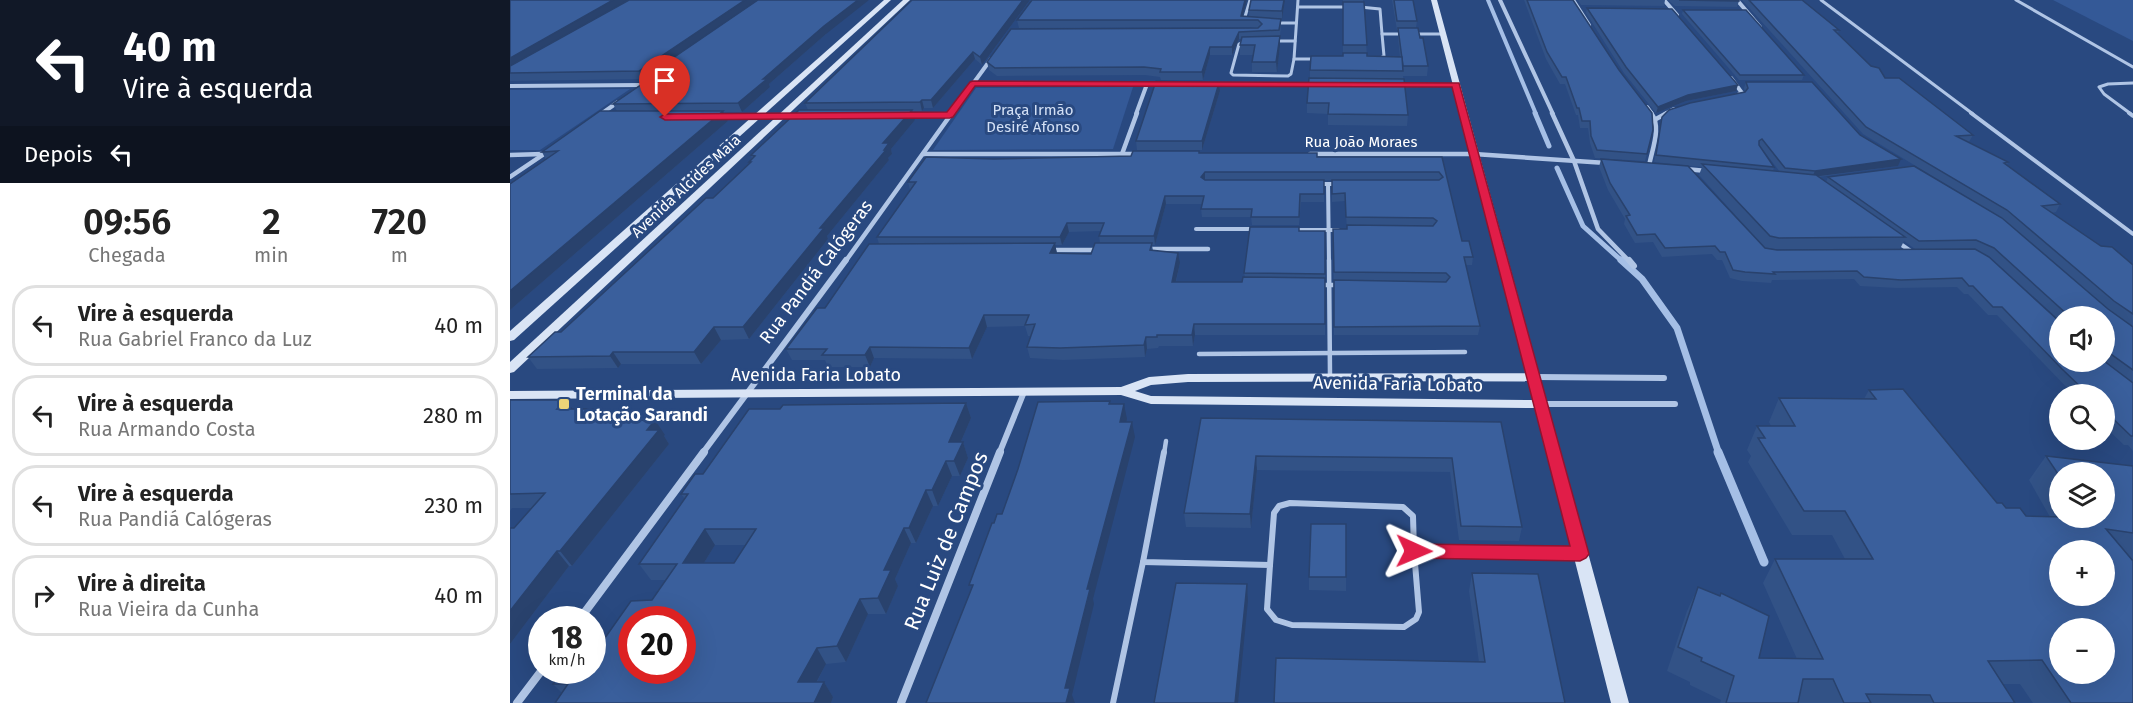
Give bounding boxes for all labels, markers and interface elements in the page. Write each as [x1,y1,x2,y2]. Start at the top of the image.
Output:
text: 40 m [123,22,217,72]
icon: left [24,24,102,102]
pin [639,55,690,117]
icon: arrive [648,64,681,97]
text: Vire à esquerda [123,73,313,105]
park label: Praça Irmão Desiré Afonso [986,101,1080,136]
street label: Avenida Alcides Maia [628,131,744,241]
street label: Rua João Moraes [1304,133,1418,151]
icon: left [105,138,138,171]
text: Depois [24,141,93,168]
street label: Rua Pandiá Calógeras [755,196,877,348]
text: 09:56 [83,200,171,244]
text: 2 [262,200,281,244]
text: 720 [372,200,427,244]
text: Chegada [88,243,166,267]
text: min [254,243,289,267]
text: m [391,243,408,267]
text: Vire à esquerda [78,300,234,327]
map controls [2049,306,2115,684]
button: sound [2049,306,2115,372]
icon: left [27,309,60,342]
text: 40 m [434,312,483,339]
text: Rua Gabriel Franco da Luz [78,327,312,351]
street label: Avenida Faria Lobato [731,364,901,386]
street label: Avenida Faria Lobato [1313,372,1483,396]
place label: Terminal da Lotação Sarandi [576,383,708,426]
button: search [2049,384,2115,450]
text: Vire à esquerda [78,390,234,417]
marker: Terminal da Lotação Sarandi [557,397,571,411]
icon: left [27,399,60,432]
text: 280 m [423,402,483,429]
text: Rua Armando Costa [78,417,256,441]
street label: Rua Luiz de Campos [898,448,994,634]
button: layers [2049,462,2115,528]
text: Vire à esquerda [78,480,234,507]
icon: left [27,489,60,522]
text: 230 m [424,492,483,519]
text: Rua Pandiá Calógeras [78,507,272,531]
position arrow [1382,519,1446,583]
button: + [2049,540,2115,606]
text: Vire à direita [78,570,206,597]
icon: right [27,579,60,612]
text: 40 m [434,582,483,609]
text: Rua Vieira da Cunha [78,597,259,621]
speed limit sign: 20 [618,606,696,684]
button: − [2049,618,2115,684]
text: 18 [551,620,583,656]
text: km/h [548,651,586,669]

